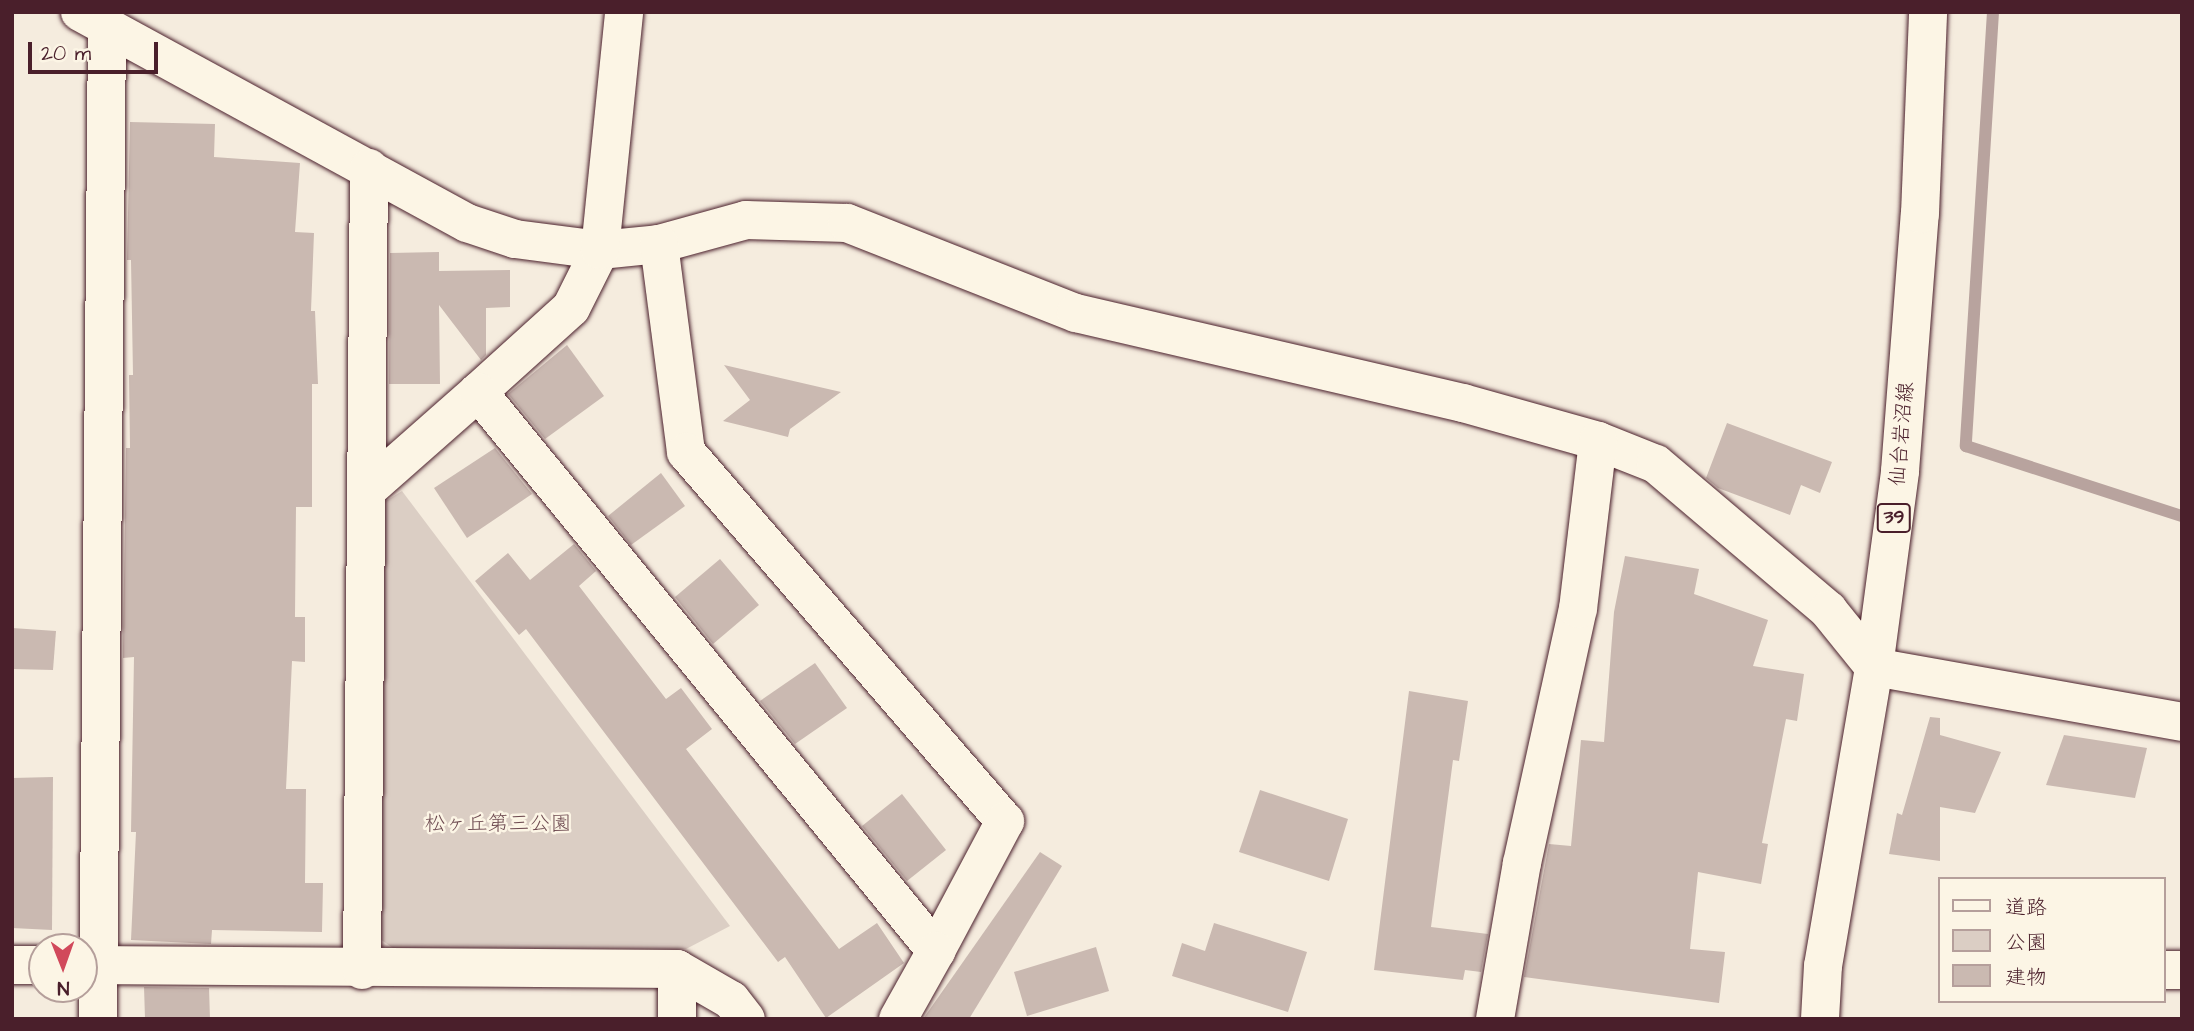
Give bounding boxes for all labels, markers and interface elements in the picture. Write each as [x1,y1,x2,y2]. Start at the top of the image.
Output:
scale bar [32,28,161,72]
text: 20 m [41,39,91,68]
street label: 仙台岩沼線 [1885,381,1919,487]
road number: 39 [1876,503,1912,534]
park label: 松ヶ丘第三公園 [425,811,571,837]
legend [1938,877,2166,1003]
text: 道路 [2005,893,2047,922]
text: 公園 [2005,928,2047,957]
north arrow [28,933,98,1003]
text: 建物 [2005,963,2047,992]
text: N [57,974,70,1001]

